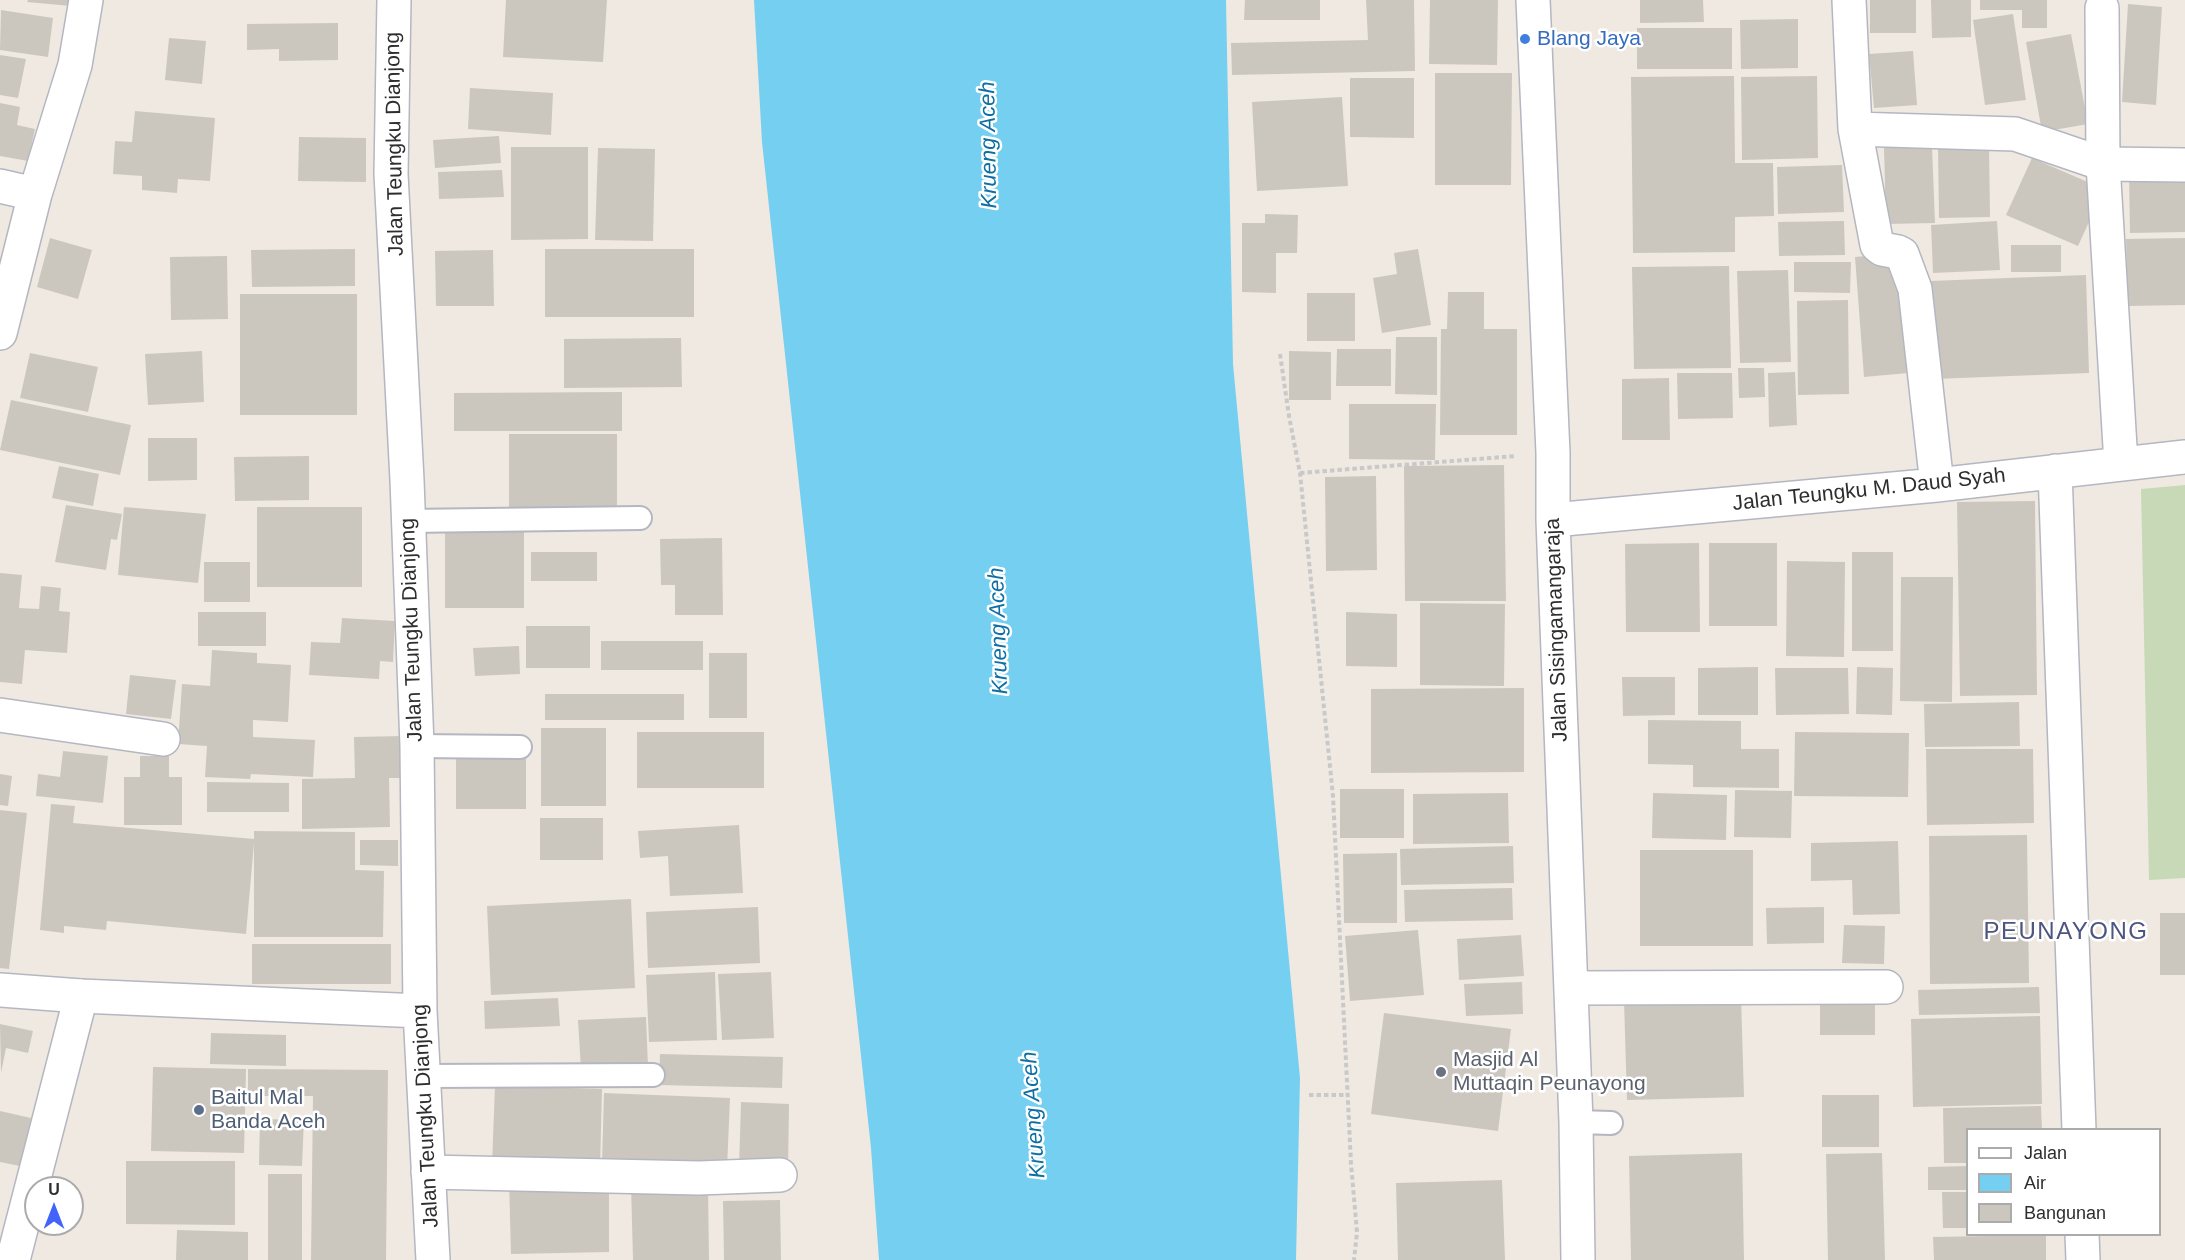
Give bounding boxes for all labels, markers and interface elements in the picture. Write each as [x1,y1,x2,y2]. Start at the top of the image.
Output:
place label: Blang Jaya [1537,26,1641,52]
street label: Jalan Teungku Dianjong [380,32,410,256]
marker: Blang Jaya [1518,32,1532,46]
water label: Krueng Aceh [975,81,1003,209]
street label: Jalan Teungku M. Daud Syah [1731,463,2007,517]
street label: Jalan Teungku Dianjong [395,518,429,742]
street label: Jalan Sisingamangaraja [1540,518,1574,742]
water label: Krueng Aceh [984,567,1014,695]
district label: PEUNAYONG [1983,918,2149,946]
street label: Jalan Teungku Dianjong [408,1003,444,1229]
place label: Masjid Al Muttaqin Peunayong [1453,1047,1646,1097]
water label: Krueng Aceh [1016,1051,1052,1179]
marker: Masjid Al Muttaqin Peunayong [1434,1065,1448,1079]
place label: Baitul Mal Banda Aceh [211,1085,325,1135]
marker: Baitul Mal Banda Aceh [192,1103,206,1117]
legend [1966,1128,2161,1236]
text: Jalan [2024,1143,2067,1163]
text: Air [2024,1173,2046,1193]
north arrow [24,1176,84,1236]
text: U [48,1181,60,1198]
text: Bangunan [2024,1203,2106,1223]

